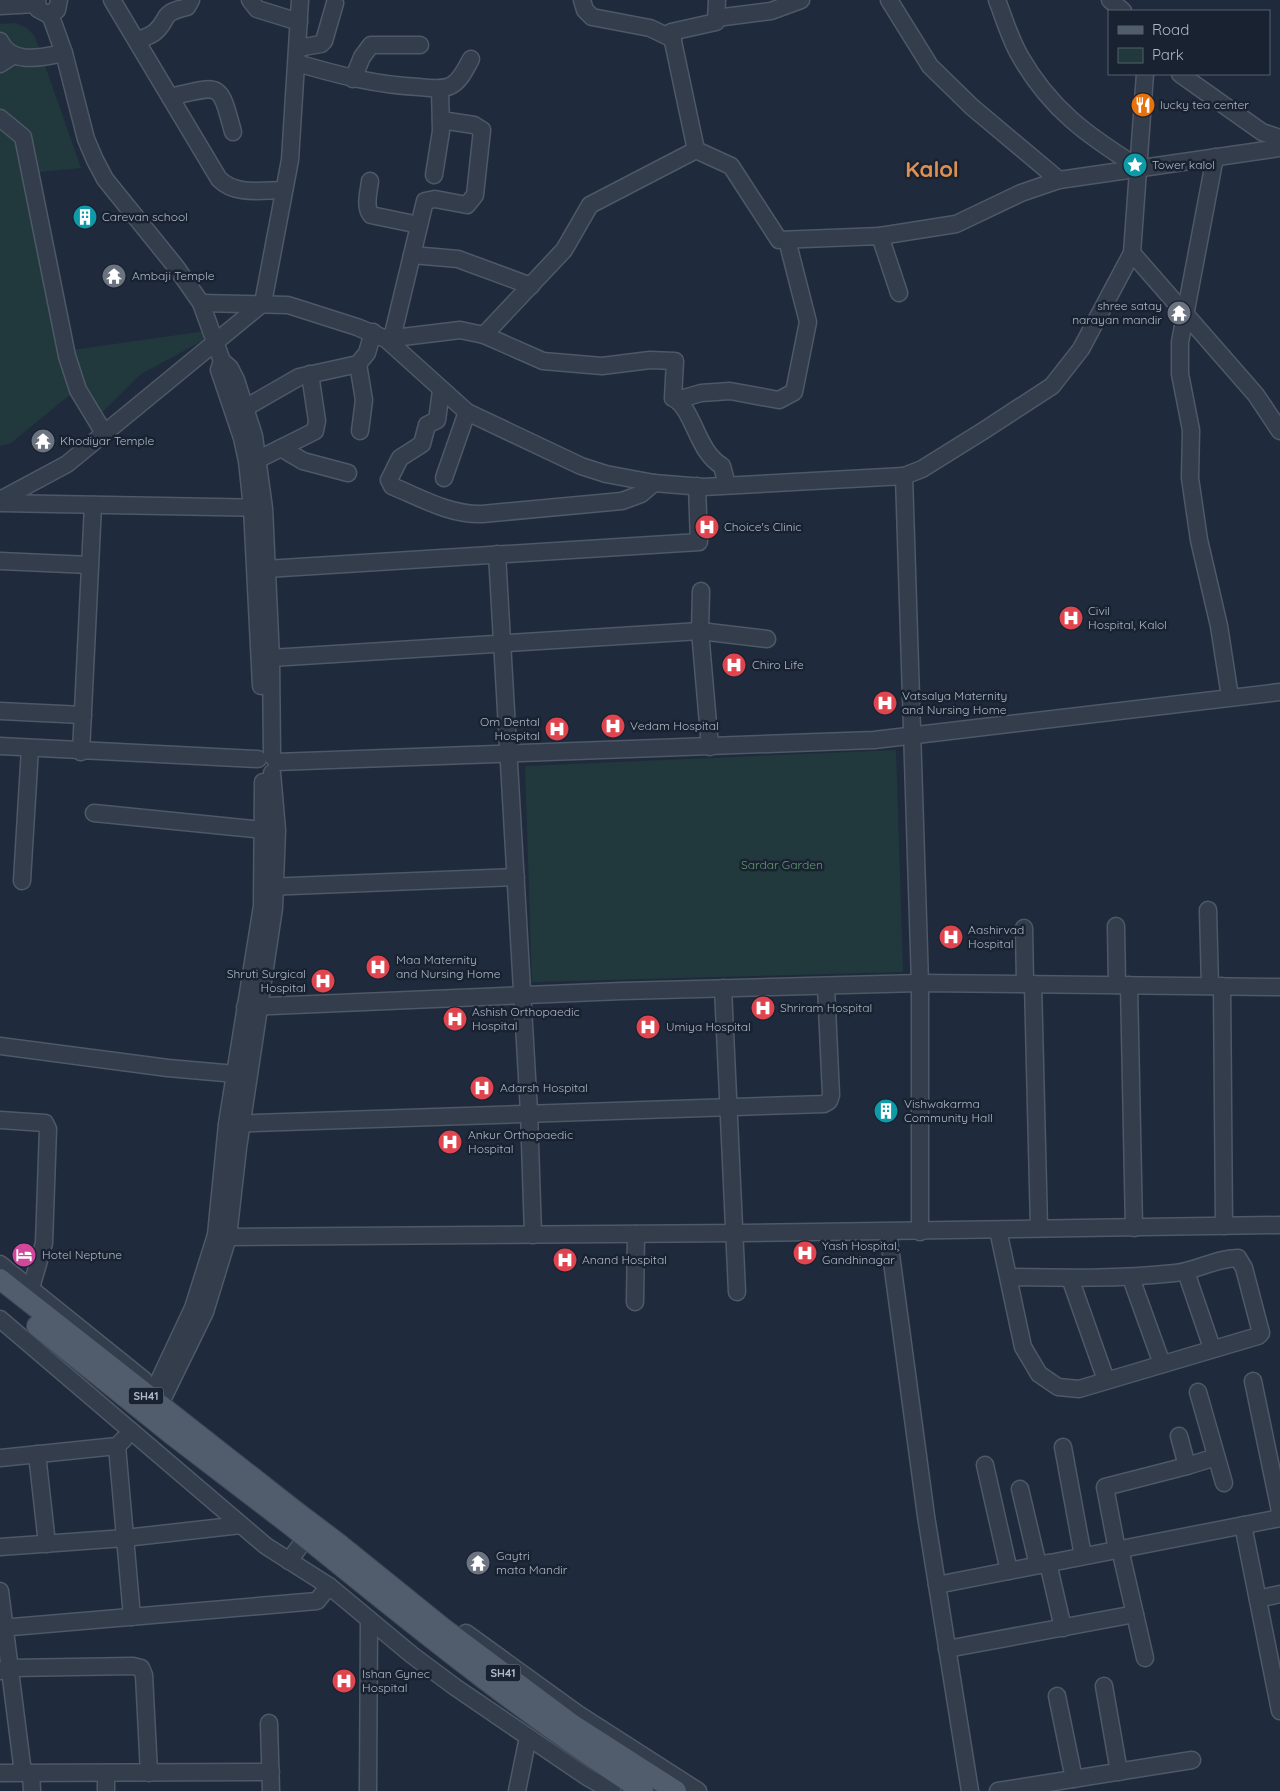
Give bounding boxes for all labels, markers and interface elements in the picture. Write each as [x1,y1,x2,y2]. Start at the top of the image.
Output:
legend [1108,10,1270,75]
text: Road [1152,20,1189,39]
text: Park [1152,45,1184,64]
restaurant icon: lucky tea center [1130,92,1156,118]
place label: lucky tea center [1160,97,1249,112]
place icon: Tower kalol [1122,152,1148,178]
district label: Kalol [905,155,959,183]
place label: Tower kalol [1152,157,1215,172]
building icon: Carevan school [72,204,98,230]
place label: Carevan school [102,209,188,224]
temple icon: Ambaji Temple [101,263,127,289]
place label: Ambaji Temple [132,268,215,283]
place label: shree satay narayan mandir [1072,298,1162,327]
temple icon: shree satay narayan mandir [1166,300,1192,326]
temple icon: Khodiyar Temple [30,428,56,454]
place label: Khodiyar Temple [60,433,154,448]
hospital icon: Choice's Clinic [694,514,720,540]
place label: Choice's Clinic [724,519,802,534]
place label: Civil Hospital, Kalol [1088,603,1167,632]
hospital icon: Civil Hospital, Kalol [1058,605,1084,631]
hospital icon: Chiro Life [721,652,747,678]
place label: Chiro Life [752,657,804,672]
place label: Vatsalya Maternity and Nursing Home [902,688,1007,717]
hospital icon: Vatsalya Maternity and Nursing Home [872,690,898,716]
hospital icon: Vedam Hospital [600,713,626,739]
place label: Om Dental Hospital [480,714,540,743]
hospital icon: Om Dental Hospital [544,716,570,742]
place label: Vedam Hospital [630,718,719,733]
park label: Sardar Garden [741,857,823,872]
place label: Aashirvad Hospital [968,922,1024,951]
hospital icon: Aashirvad Hospital [938,924,964,950]
place label: Maa Maternity and Nursing Home [396,952,501,981]
hospital icon: Maa Maternity and Nursing Home [365,954,391,980]
place label: Shruti Surgical Hospital [227,966,306,995]
hospital icon: Shruti Surgical Hospital [310,968,336,994]
hospital icon: Shriram Hospital [750,995,776,1021]
place label: Shriram Hospital [780,1000,872,1015]
place label: Ashish Orthopaedic Hospital [472,1004,580,1033]
hospital icon: Ashish Orthopaedic Hospital [442,1006,468,1032]
hospital icon: Umiya Hospital [635,1014,661,1040]
place label: Umiya Hospital [666,1019,751,1034]
hospital icon: Adarsh Hospital [469,1075,495,1101]
place label: Adarsh Hospital [500,1080,588,1095]
place label: Vishwakarma Community Hall [904,1096,993,1125]
building icon: Vishwakarma Community Hall [873,1098,899,1124]
place label: Ankur Orthopaedic Hospital [468,1127,573,1156]
hospital icon: Ankur Orthopaedic Hospital [437,1129,463,1155]
place label: Yash Hospital, Gandhinagar [822,1238,899,1267]
hospital icon: Yash Hospital, Gandhinagar [792,1240,818,1266]
hotel icon: Hotel Neptune [11,1242,37,1268]
place label: Hotel Neptune [42,1247,122,1262]
hospital icon: Anand Hospital [552,1247,578,1273]
place label: Anand Hospital [582,1252,667,1267]
road number: SH41 [128,1388,164,1404]
place label: Gaytri mata Mandir [496,1548,568,1577]
temple icon: Gaytri mata Mandir [465,1550,491,1576]
road number: SH41 [486,1665,520,1682]
place label: Ishan Gynec Hospital [362,1666,430,1695]
hospital icon: Ishan Gynec Hospital [331,1668,357,1694]

